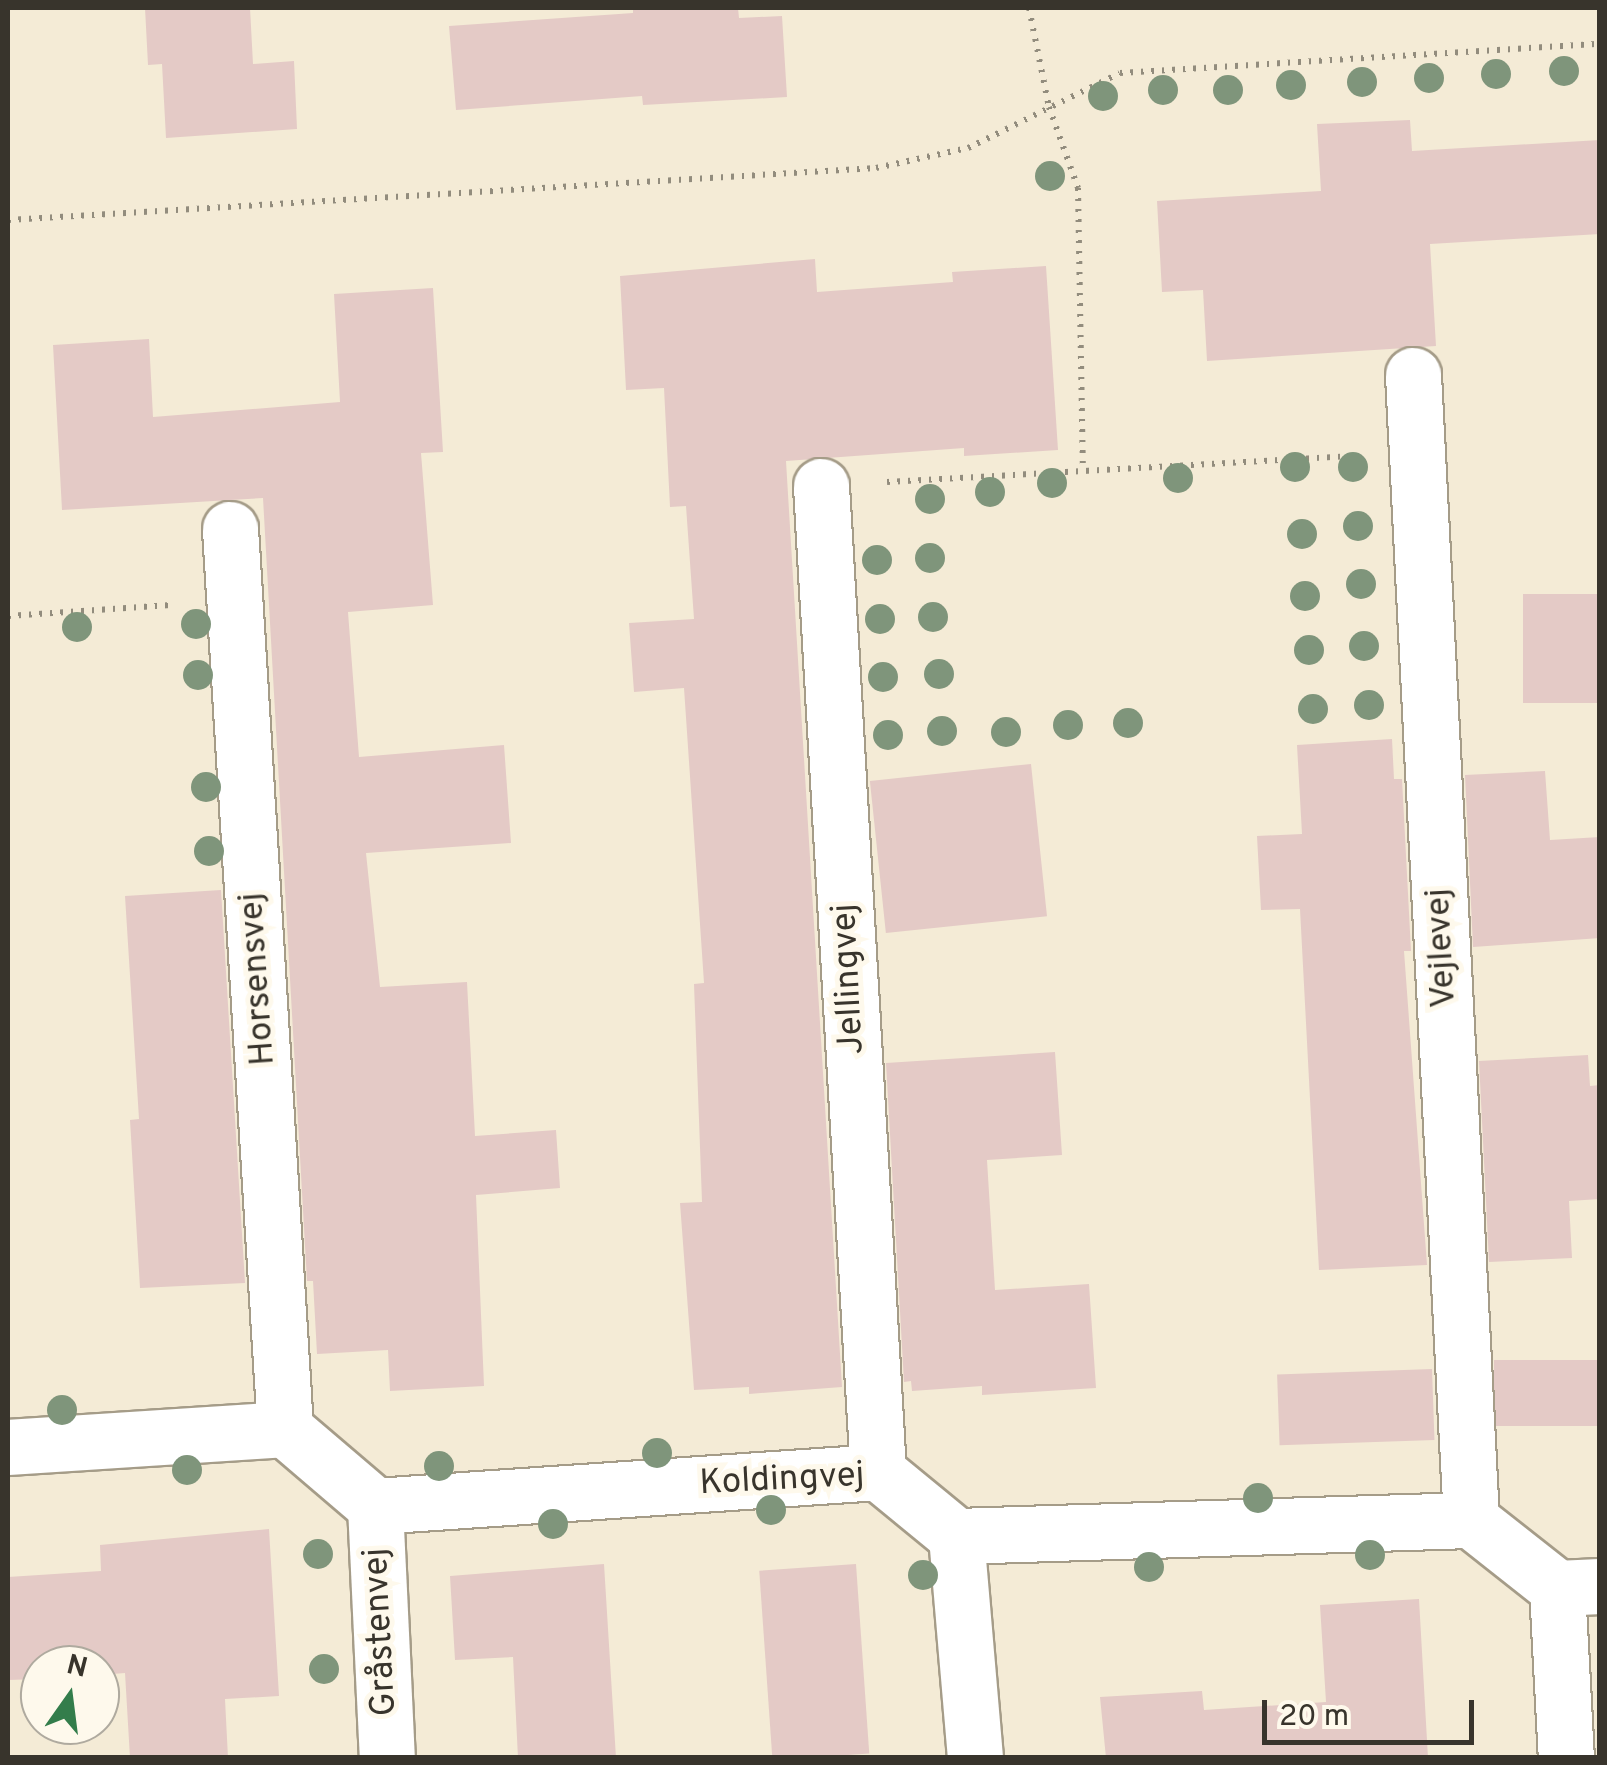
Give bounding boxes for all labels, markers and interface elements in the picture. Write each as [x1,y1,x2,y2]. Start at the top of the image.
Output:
street label: Vejlevej [1418,887,1466,1009]
street label: Horsensvej [231,891,285,1067]
street label: Jellingvej [824,903,874,1055]
street label: Koldingvej [698,1455,866,1505]
street label: Gråstenvej [356,1547,406,1717]
north arrow [20,1645,120,1745]
text: N [63,1648,91,1688]
scale bar [1267,1680,1480,1742]
text: 20 m [1279,1699,1349,1736]

